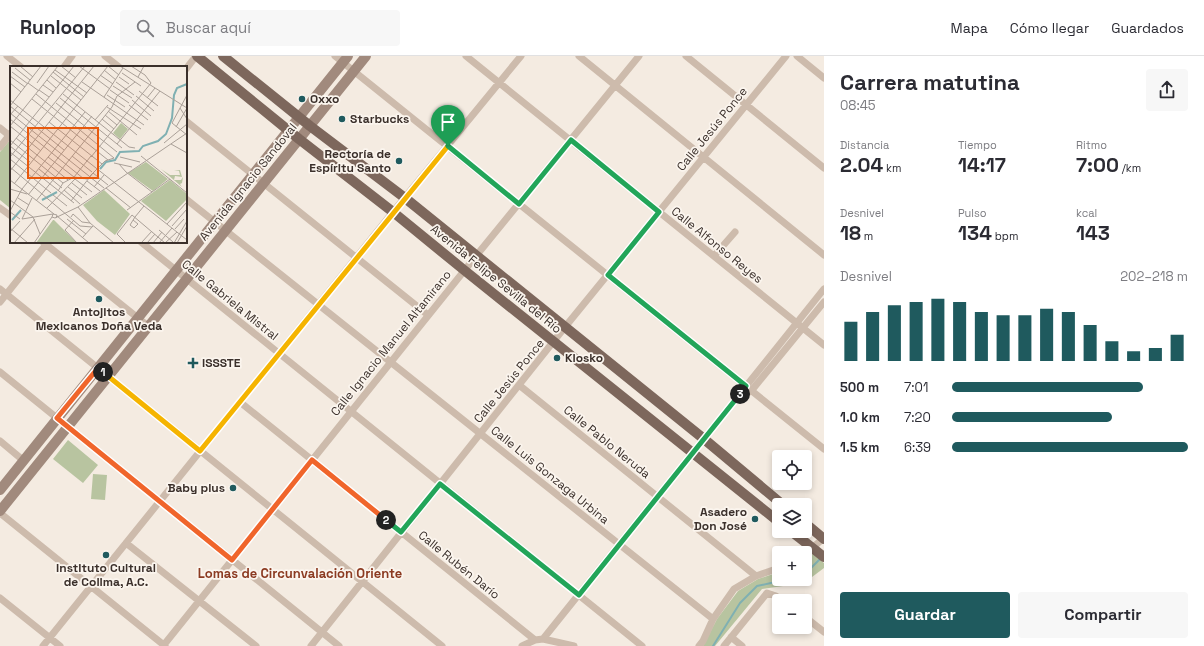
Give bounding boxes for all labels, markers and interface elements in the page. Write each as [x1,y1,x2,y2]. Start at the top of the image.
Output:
search box [120,10,400,46]
text: Runloop [20,15,96,40]
icon: search [134,17,156,39]
text: Buscar aquí [166,18,251,37]
text: Mapa [951,19,988,37]
text: Cómo llegar [1010,19,1089,37]
text: Guardados [1111,19,1184,37]
inset map [10,66,187,243]
text: Carrera matutina [840,68,1020,96]
button: share [1146,69,1188,111]
street label: Calle Jesús Ponce [673,84,751,174]
place label: Oxxo [310,91,339,107]
marker: Oxxo [297,94,307,104]
text: 08:45 [840,97,876,114]
pin [431,105,465,146]
place label: Starbucks [350,111,409,127]
icon: arrive [437,111,459,133]
marker: Starbucks [337,114,347,124]
street label: Avenida Ignacio Sandoval [196,120,300,244]
text: Distancia [840,138,889,152]
text: Tiempo [958,138,997,152]
text: Ritmo [1076,138,1107,152]
place label: Rectoría de Espíritu Santo [309,146,391,176]
text: 2.04 [840,152,883,178]
text: 14:17 [958,152,1006,178]
text: 7:00 [1076,152,1119,178]
marker: Rectoría de Espíritu Santo [394,156,404,166]
text: km [883,161,902,175]
text: /km [1119,161,1141,175]
street label: Calle Alfonso Reyes [668,203,766,287]
text: Desnivel [840,206,884,220]
text: Pulso [958,206,987,220]
text: kcal [1076,206,1097,220]
text: 18 [840,220,861,246]
text: 134 [958,220,992,246]
text: 143 [1076,220,1110,246]
street label: Avenida Felipe Sevilla del Río [427,221,565,337]
text: m [861,229,873,243]
text: bpm [992,229,1018,243]
street label: Calle Gabriela Mistral [178,256,282,344]
street label: Calle Ignacio Manuel Altamirano [327,267,455,419]
text: Desnivel [840,268,892,285]
text: 202–218 m [1120,268,1188,285]
marker: Antojitos Mexicanos Doña Veda [94,294,104,304]
place label: Antojitos Mexicanos Doña Veda [36,304,162,334]
street label: Calle Jesús Ponce [470,336,548,426]
place label: Kiosko [565,350,603,366]
marker: Kiosko [552,353,562,363]
place label: ISSSTE [202,355,241,371]
marker: ISSSTE [187,357,199,369]
pin: 1 [93,362,113,382]
text: 1 [101,365,105,379]
text: 500 m [840,379,879,396]
text: 7:01 [904,379,928,396]
pin: 3 [730,384,750,404]
text: 3 [737,387,743,401]
street label: Calle Pablo Neruda [560,402,654,482]
text: 1.0 km [840,409,880,426]
text: 7:20 [904,409,931,426]
street label: Calle Luis Gonzaga Urbina [488,422,612,528]
text: 1.5 km [840,439,879,456]
text: 6:39 [904,439,931,456]
map controls [772,450,812,634]
button: locate [772,450,812,490]
place label: Baby plus [167,480,225,496]
marker: Baby plus [228,483,238,493]
button: layers [772,498,812,538]
place label: Asadero Don José [694,504,747,534]
pin: 2 [376,510,396,530]
text: 2 [383,513,389,527]
marker: Asadero Don José [750,514,760,524]
street label: Calle Rubén Darío [415,527,503,603]
button: + [772,546,812,586]
marker: Instituto Cultural de Colima, A.C. [101,550,111,560]
place label: Instituto Cultural de Colima, A.C. [56,560,156,590]
district label: Lomas de Circunvalación Oriente [198,565,402,582]
button: Guardar [840,592,1010,638]
button: Compartir [1018,592,1188,638]
button: − [772,594,812,634]

